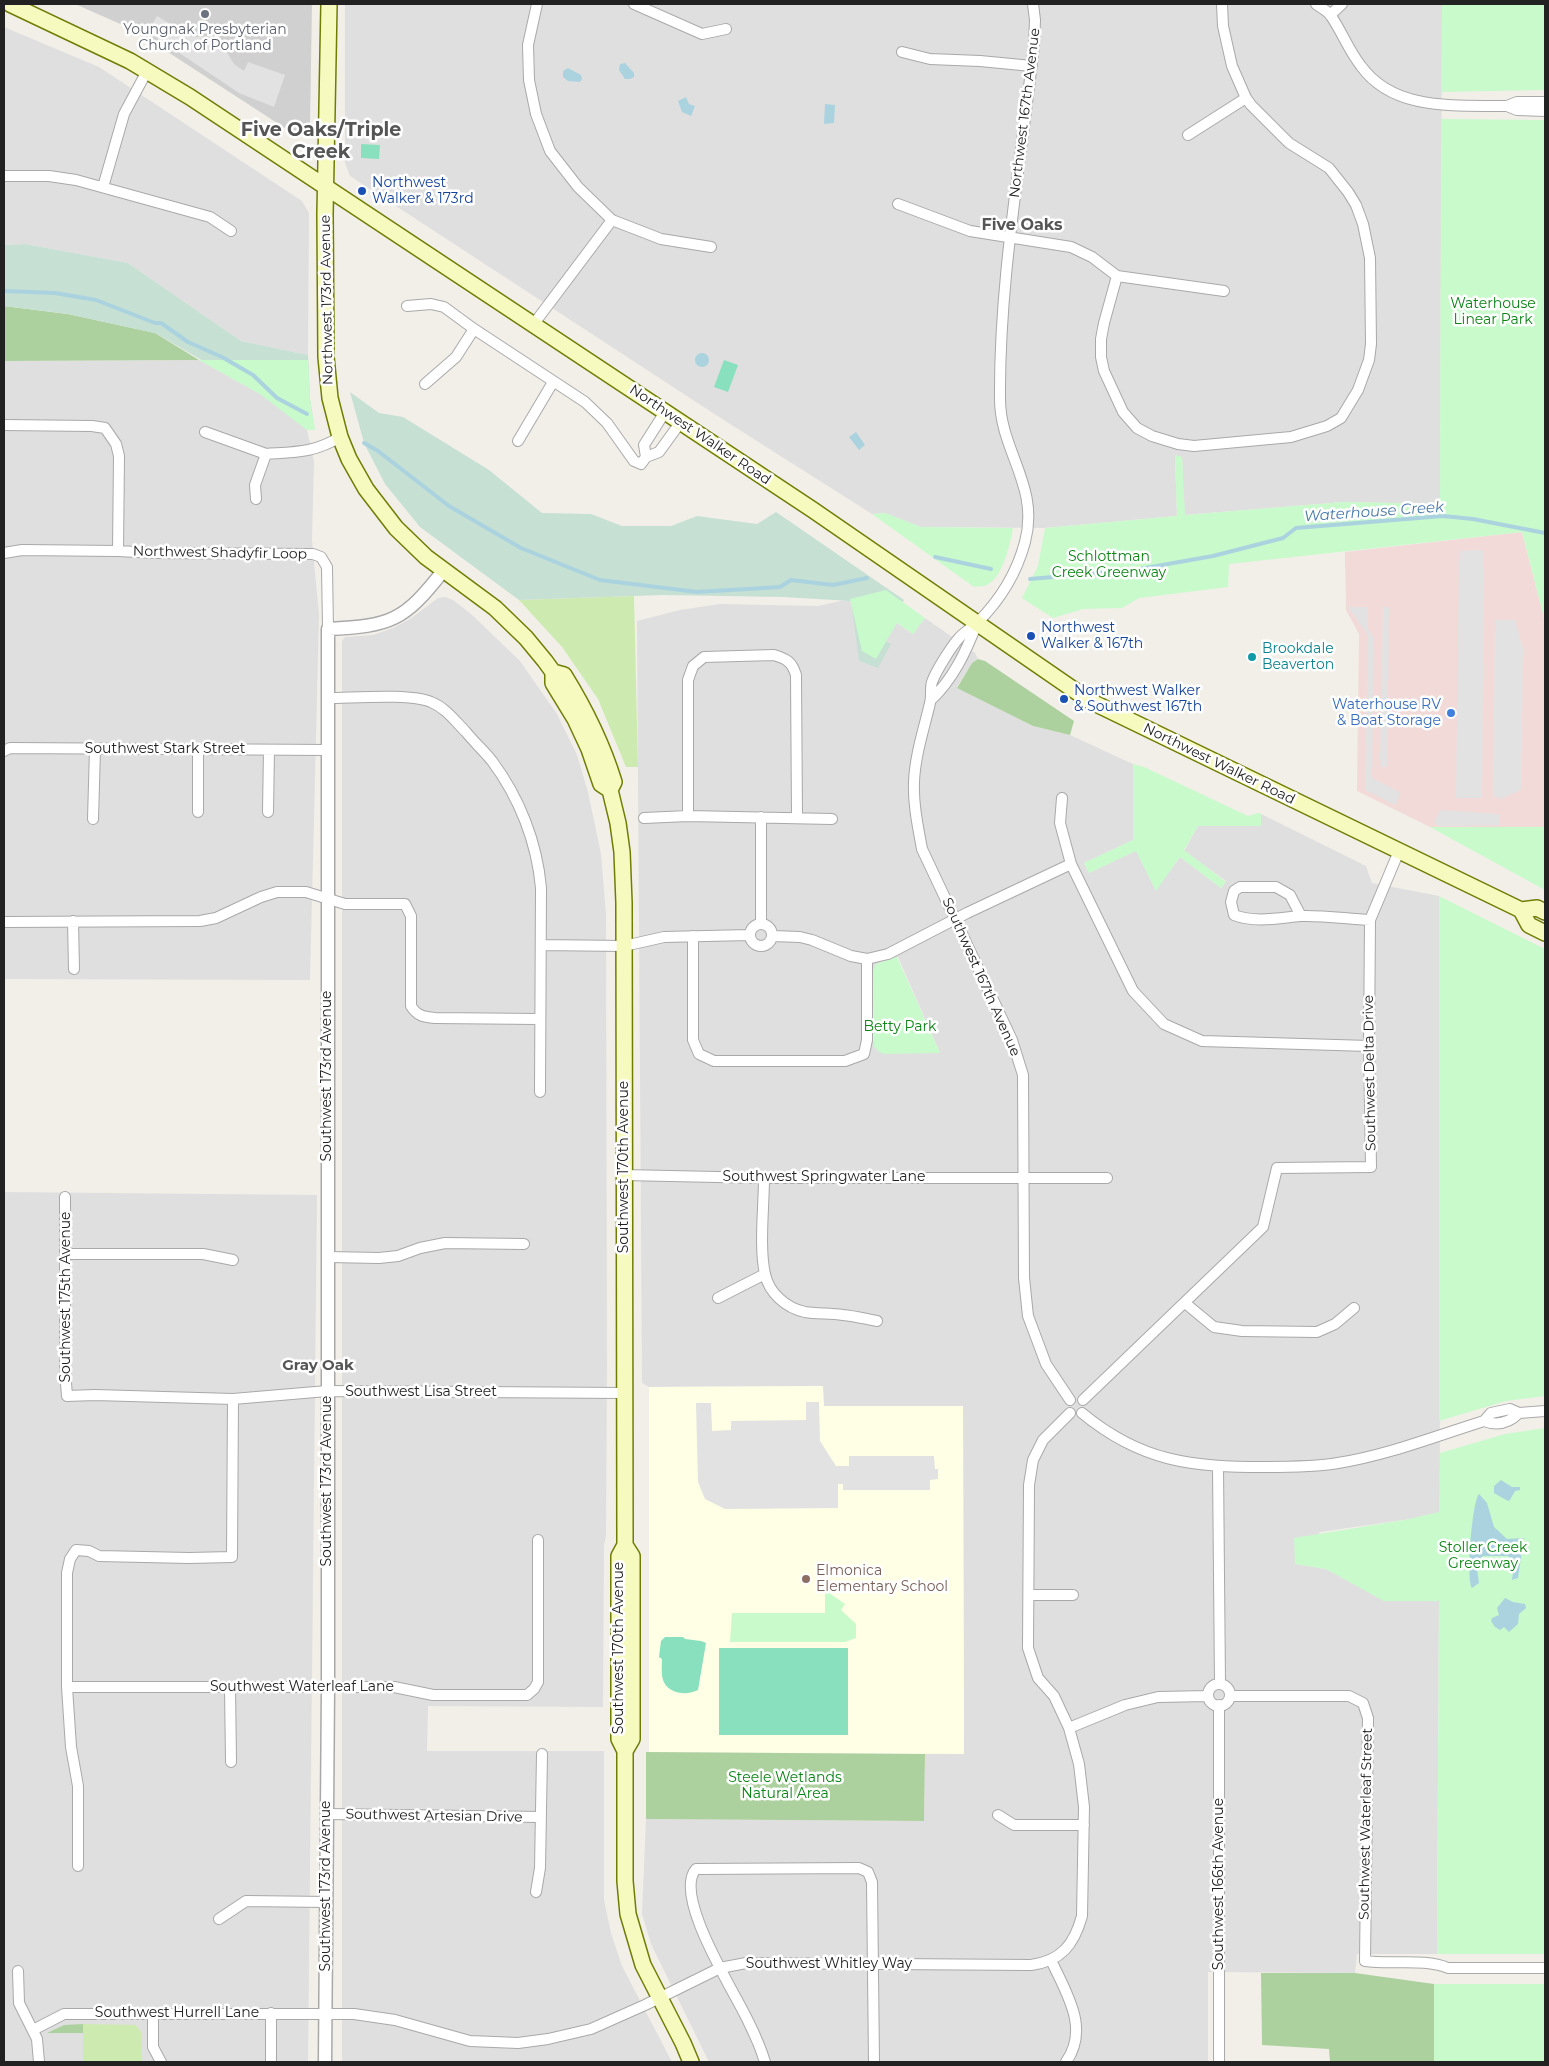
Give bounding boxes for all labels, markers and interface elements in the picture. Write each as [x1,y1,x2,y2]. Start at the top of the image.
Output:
marker: Youngnak Presbyterian Church of Portland [199,8,211,20]
place label: Youngnak Presbyterian Church of Portland [123,22,287,54]
street label: Northwest 167th Avenue [1006,27,1044,199]
district label: Five Oaks/Triple Creek [241,119,401,163]
place label: Northwest Walker & 173rd [372,175,474,208]
marker: Northwest Walker & 173rd [356,185,368,197]
street label: Northwest 173rd Avenue [317,215,337,385]
district label: Five Oaks [981,215,1063,235]
park label: Waterhouse Linear Park [1450,296,1536,328]
street label: Northwest Walker Road [626,381,774,489]
water label: Waterhouse Creek [1304,498,1444,526]
street label: Northwest Shadyfir Loop [133,543,307,563]
park label: Schlottman Creek Greenway [1052,549,1166,582]
place label: Northwest Walker & 167th [1041,620,1143,652]
marker: Northwest Walker & 167th [1025,630,1037,642]
place label: Brookdale Beaverton [1262,641,1334,674]
marker: Brookdale Beaverton [1246,651,1258,663]
place label: Northwest Walker & Southwest 167th [1074,683,1202,716]
marker: Northwest Walker & Southwest 167th [1058,693,1070,705]
place label: Waterhouse RV & Boat Storage [1332,697,1441,730]
marker: Waterhouse RV & Boat Storage [1445,707,1457,719]
street label: Northwest Walker Road [1140,720,1298,808]
street label: Southwest Stark Street [85,741,245,757]
street label: Southwest 167th Avenue [938,895,1024,1059]
street label: Southwest 173rd Avenue [319,990,335,1162]
street label: Southwest Delta Drive [1360,995,1380,1151]
park label: Betty Park [864,1019,936,1035]
street label: Southwest 170th Avenue [616,1081,632,1253]
street label: Southwest Springwater Lane [723,1169,925,1185]
street label: Southwest 175th Avenue [58,1211,74,1383]
district label: Gray Oak [282,1357,354,1375]
street label: Southwest Lisa Street [345,1384,497,1400]
street label: Southwest 173rd Avenue [319,1395,335,1567]
park label: Stoller Creek Greenway [1439,1540,1527,1572]
street label: Southwest 170th Avenue [611,1562,627,1734]
place label: Elmonica Elementary School [816,1563,948,1595]
marker: Elmonica Elementary School [800,1573,812,1585]
street label: Southwest Waterleaf Lane [210,1679,394,1695]
street label: Southwest Waterleaf Street [1356,1728,1376,1920]
park label: Steele Wetlands Natural Area [728,1770,842,1802]
street label: Southwest 166th Avenue [1211,1798,1227,1970]
street label: Southwest 173rd Avenue [318,1800,334,1972]
street label: Southwest Artesian Drive [345,1806,523,1826]
street label: Southwest Whitley Way [746,1956,912,1972]
street label: Southwest Hurrell Lane [95,2005,259,2021]

